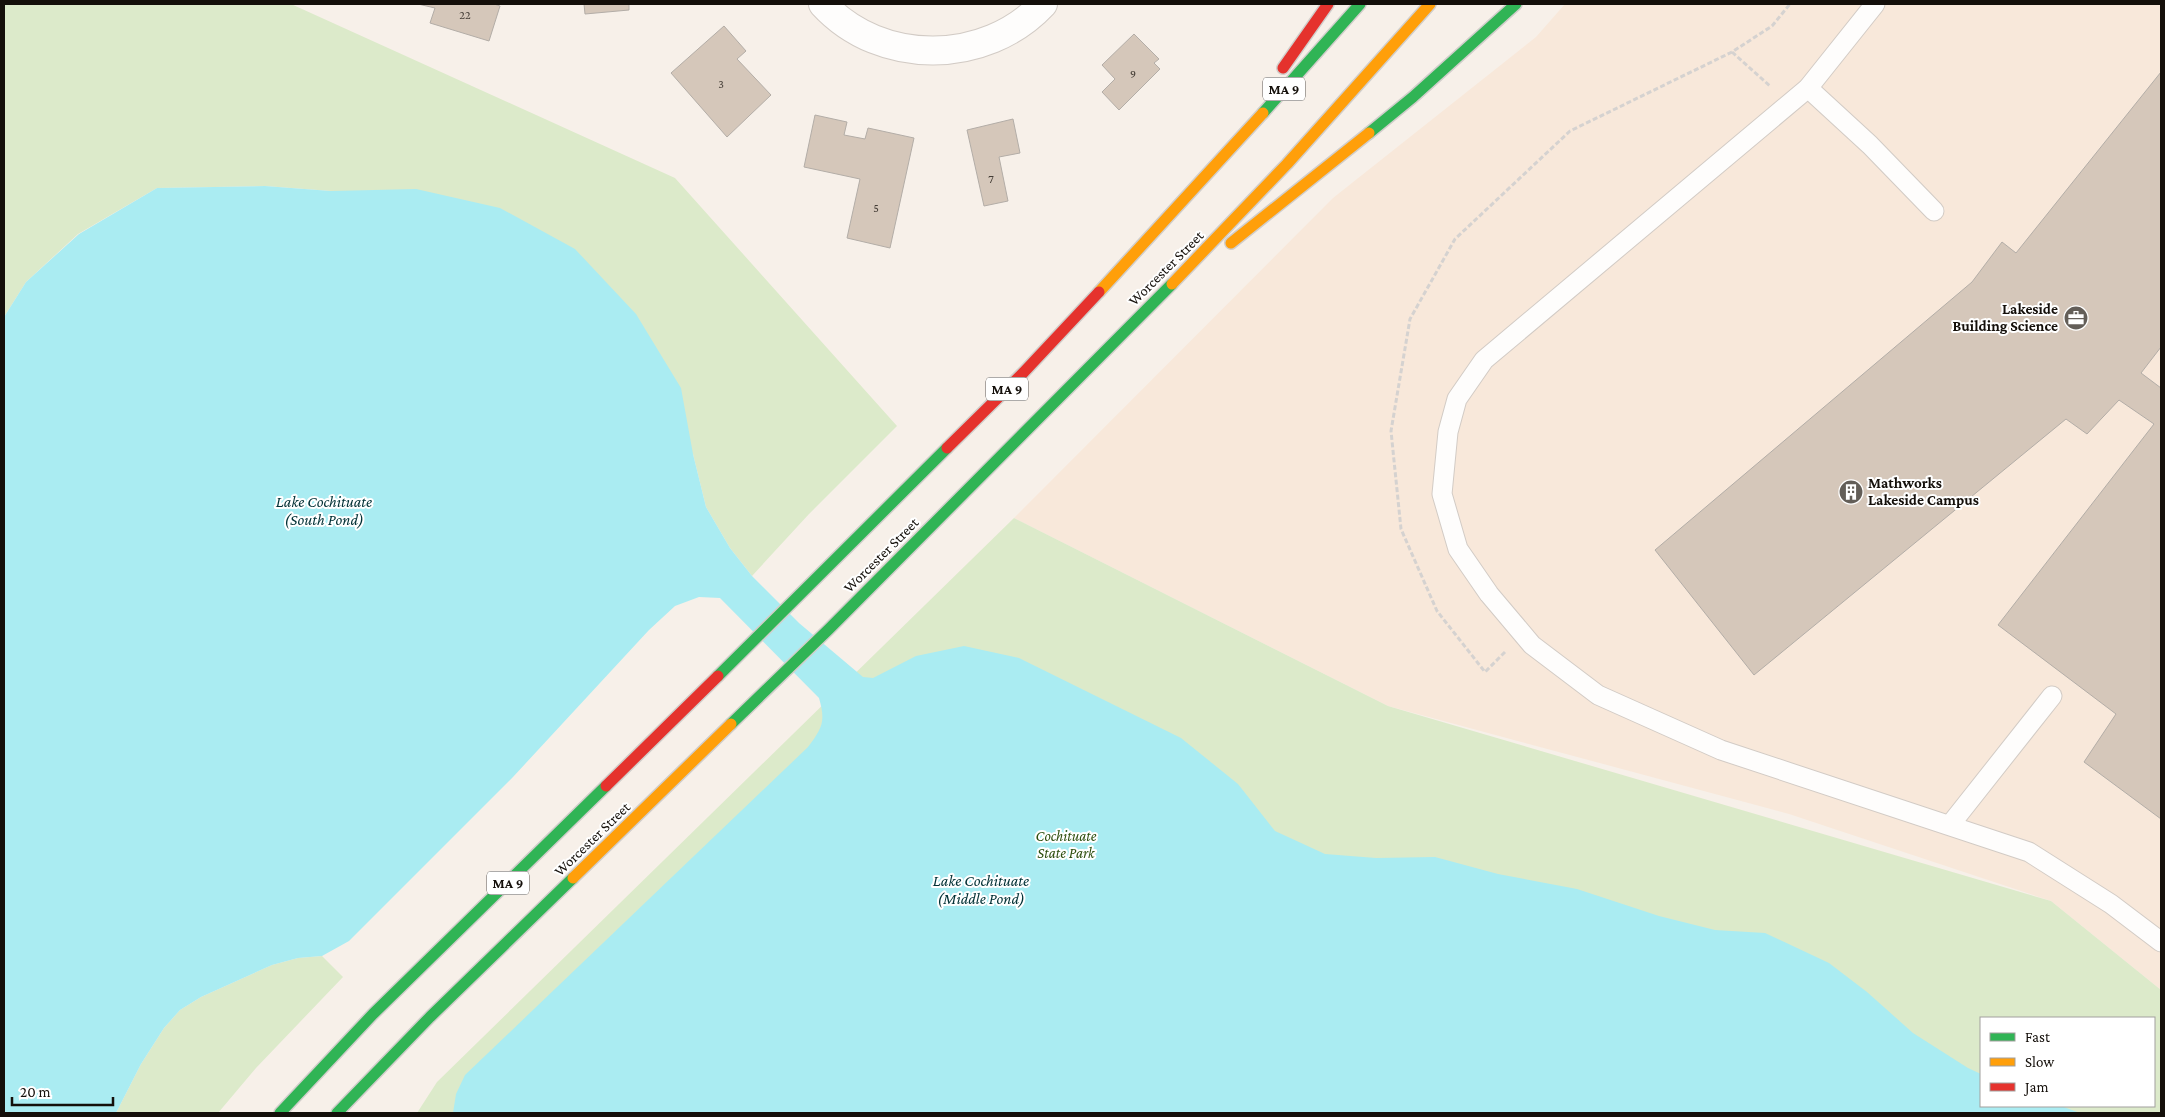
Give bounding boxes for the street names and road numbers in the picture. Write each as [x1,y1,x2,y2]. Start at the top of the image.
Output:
road number: MA 9 [1263,78,1305,100]
street label: Worcester Street [1125,227,1207,309]
road number: MA 9 [986,378,1028,400]
street label: Worcester Street [840,514,922,596]
street label: Worcester Street [551,798,634,879]
road number: MA 9 [487,871,529,894]

